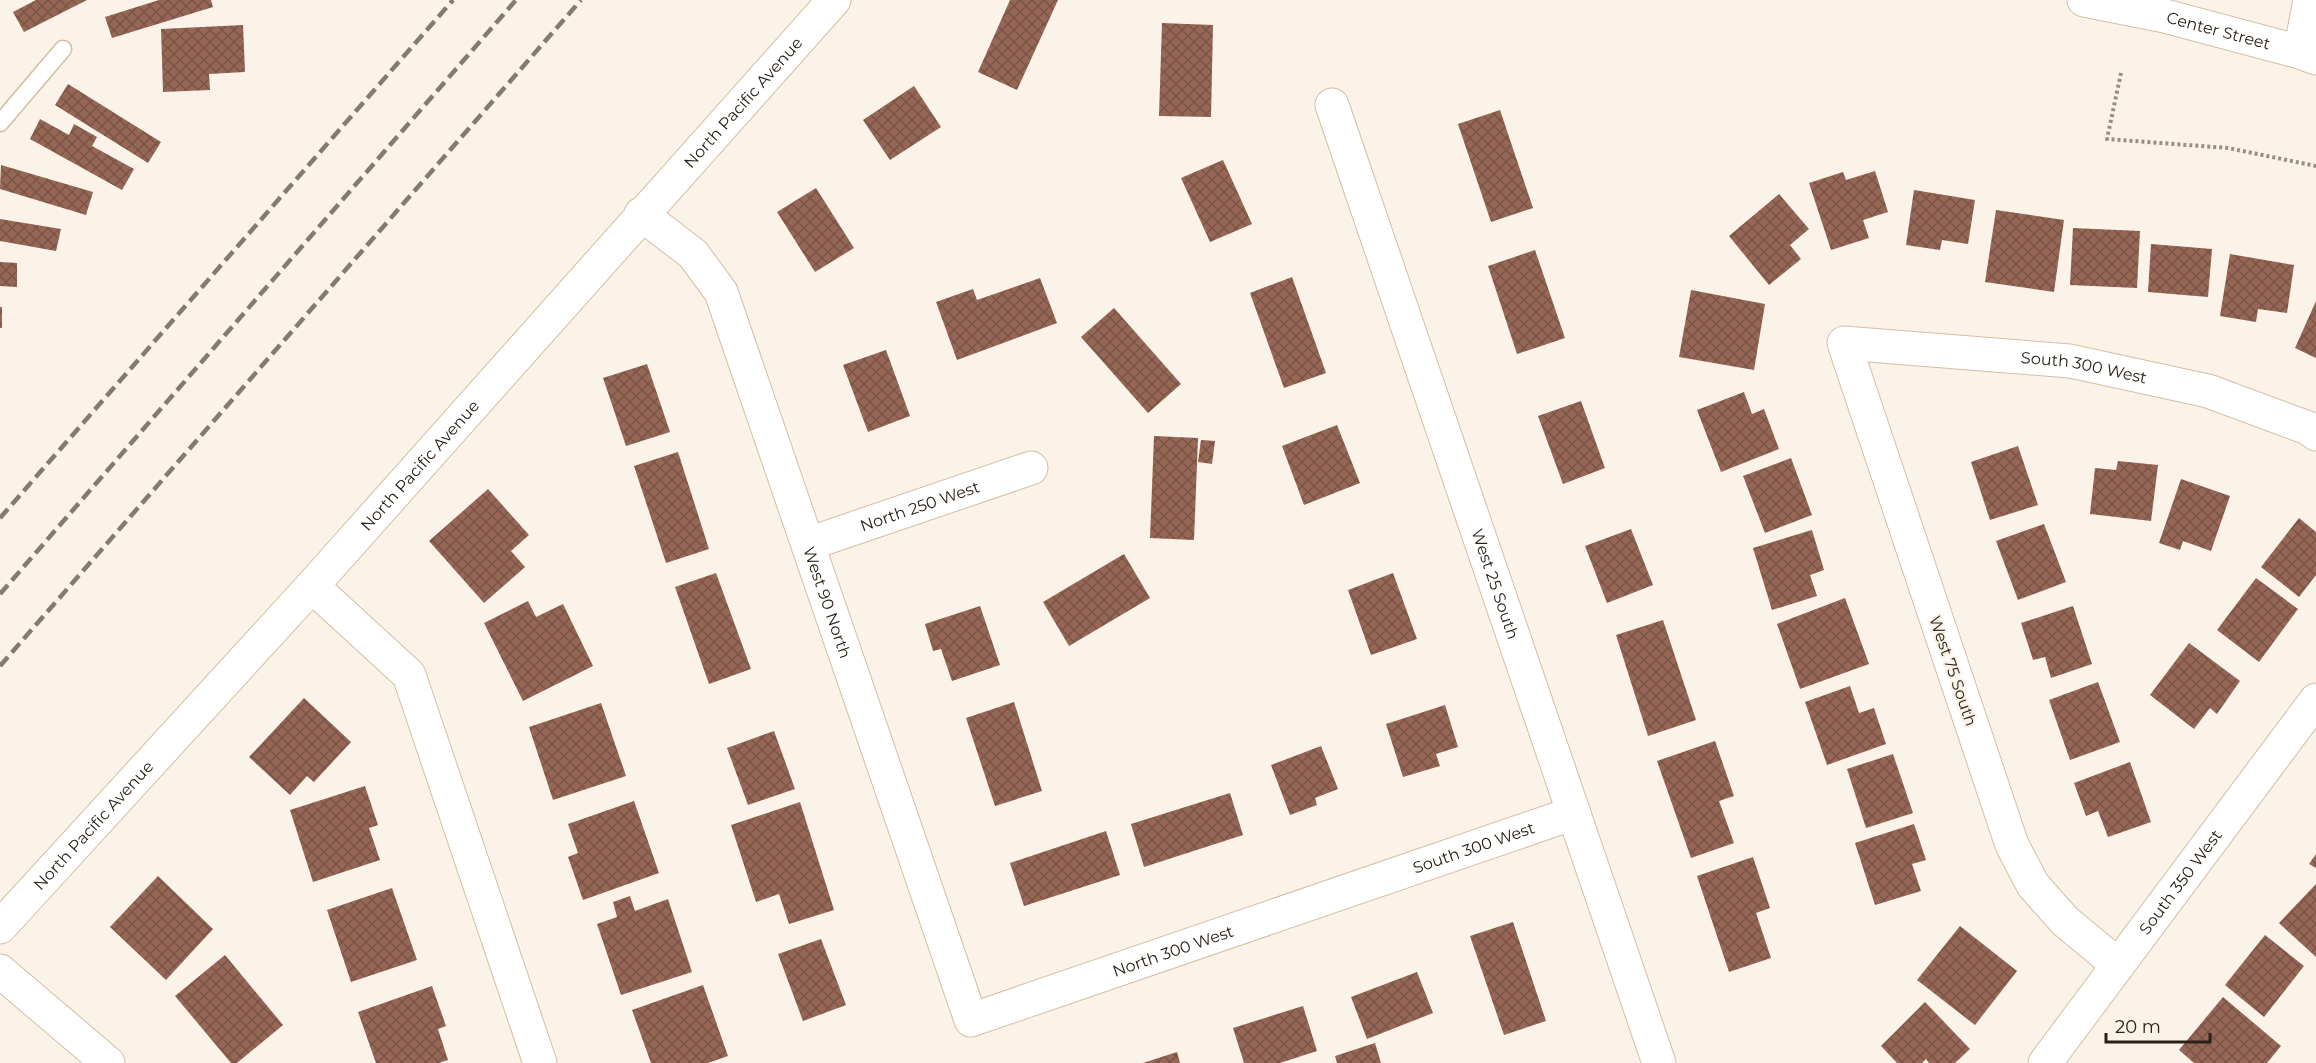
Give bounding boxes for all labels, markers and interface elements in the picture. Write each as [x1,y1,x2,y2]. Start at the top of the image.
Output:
street label: Center Street [2165,7,2273,53]
street label: North Pacific Avenue [680,33,806,171]
street label: South 300 West [2020,348,2149,387]
street label: North Pacific Avenue [357,396,483,534]
street label: North 250 West [857,477,982,535]
street label: West 25 South [1468,526,1523,642]
street label: West 90 North [800,544,856,661]
street label: West 75 South [1925,613,1981,729]
street label: North Pacific Avenue [29,757,157,894]
street label: South 300 West [1410,818,1538,877]
street label: South 350 West [2135,825,2226,938]
street label: North 300 West [1110,921,1236,980]
scale bar [2106,1006,2210,1044]
text: 20 m [2115,1016,2161,1038]

